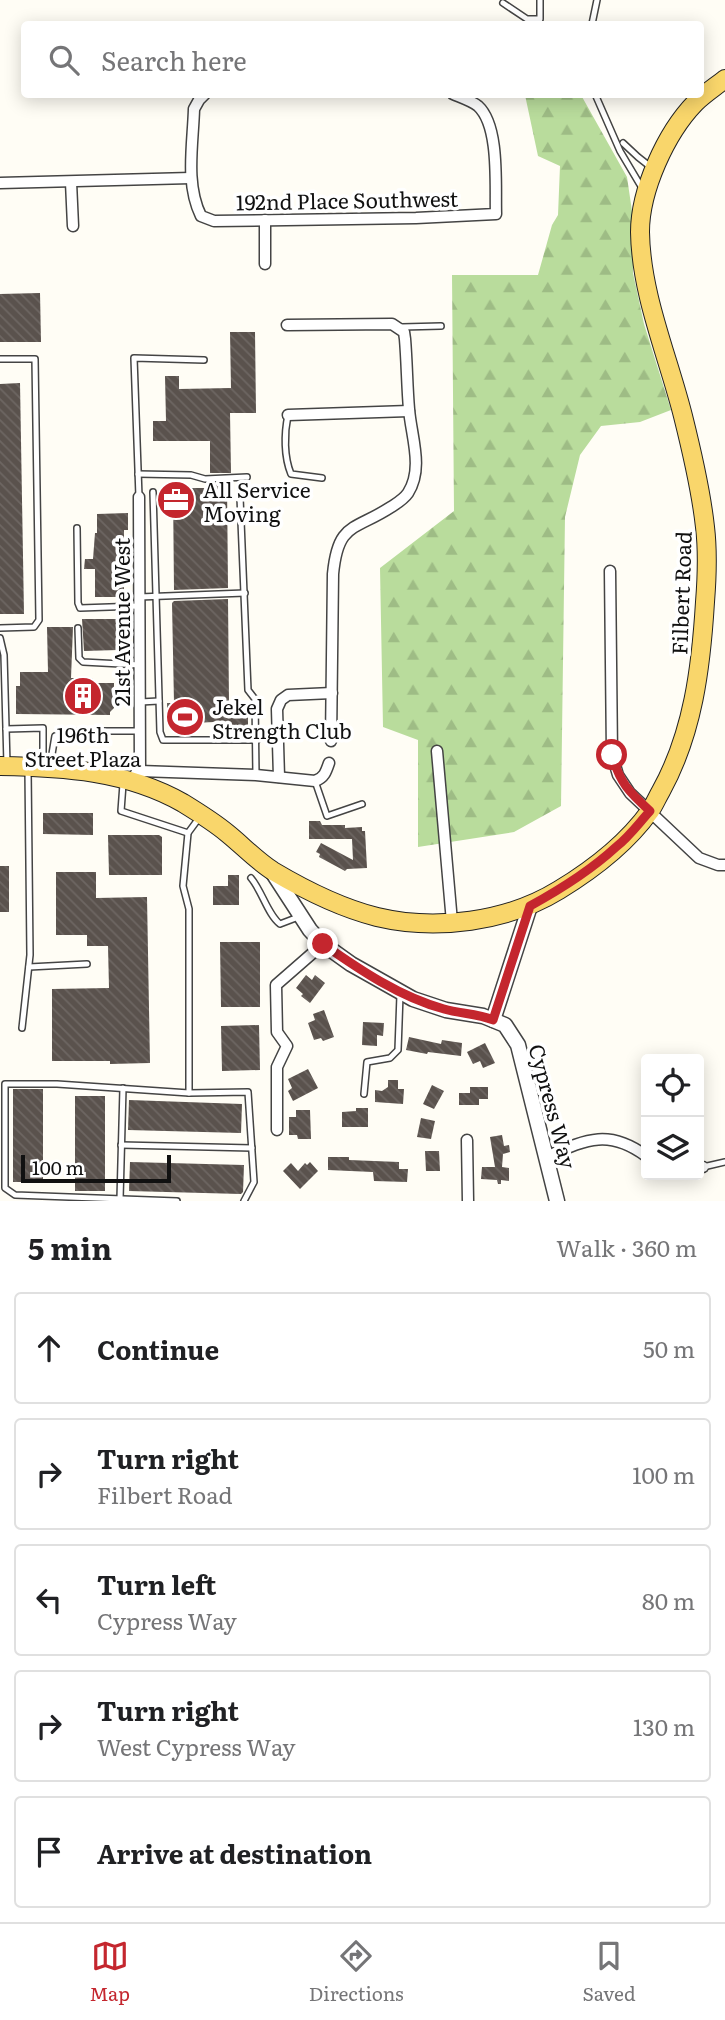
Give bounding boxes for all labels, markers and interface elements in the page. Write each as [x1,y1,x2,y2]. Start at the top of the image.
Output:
search box [21,21,704,98]
text: Search here [101,40,247,79]
icon: search [45,41,83,79]
street label: 192nd Place Southwest [236,182,459,216]
place label: All Service Moving [203,473,311,528]
office icon: All Service Moving [155,479,197,521]
street label: Filbert Road [662,530,698,655]
street label: 21st Avenue West [105,537,136,706]
building icon: 196th Street Plaza [62,675,104,717]
place label: Jekel Strength Club [212,690,352,745]
sports icon: Jekel Strength Club [164,696,206,738]
place label: 196th Street Plaza [25,718,142,773]
route start [596,739,627,770]
route end [307,928,338,959]
street label: Cypress Way [523,1040,586,1172]
map controls [641,1054,704,1180]
button: locate [641,1054,704,1117]
button: layers [641,1117,704,1180]
scale bar [21,1152,172,1184]
text: 100 m [32,1153,84,1181]
text: 5 min [28,1225,112,1269]
text: Walk · 360 m [556,1230,697,1264]
icon: ahead [30,1329,68,1367]
text: Continue [97,1329,219,1368]
text: 50 m [643,1331,695,1365]
text: Turn right [97,1438,239,1477]
icon: right [30,1455,68,1493]
text: 100 m [632,1457,695,1491]
text: Filbert Road [97,1477,233,1511]
text: Turn left [97,1564,216,1603]
icon: left [30,1581,68,1619]
text: 80 m [642,1583,695,1617]
text: Cypress Way [97,1603,237,1637]
text: Turn right [97,1690,239,1729]
icon: right [30,1707,68,1745]
text: 130 m [633,1709,695,1743]
text: West Cypress Way [97,1729,295,1763]
icon: arrive [30,1833,68,1871]
text: Arrive at destination [97,1833,372,1872]
tab: Map [89,1937,130,2007]
tab: Directions [309,1937,404,2007]
tab: Saved [583,1937,636,2007]

